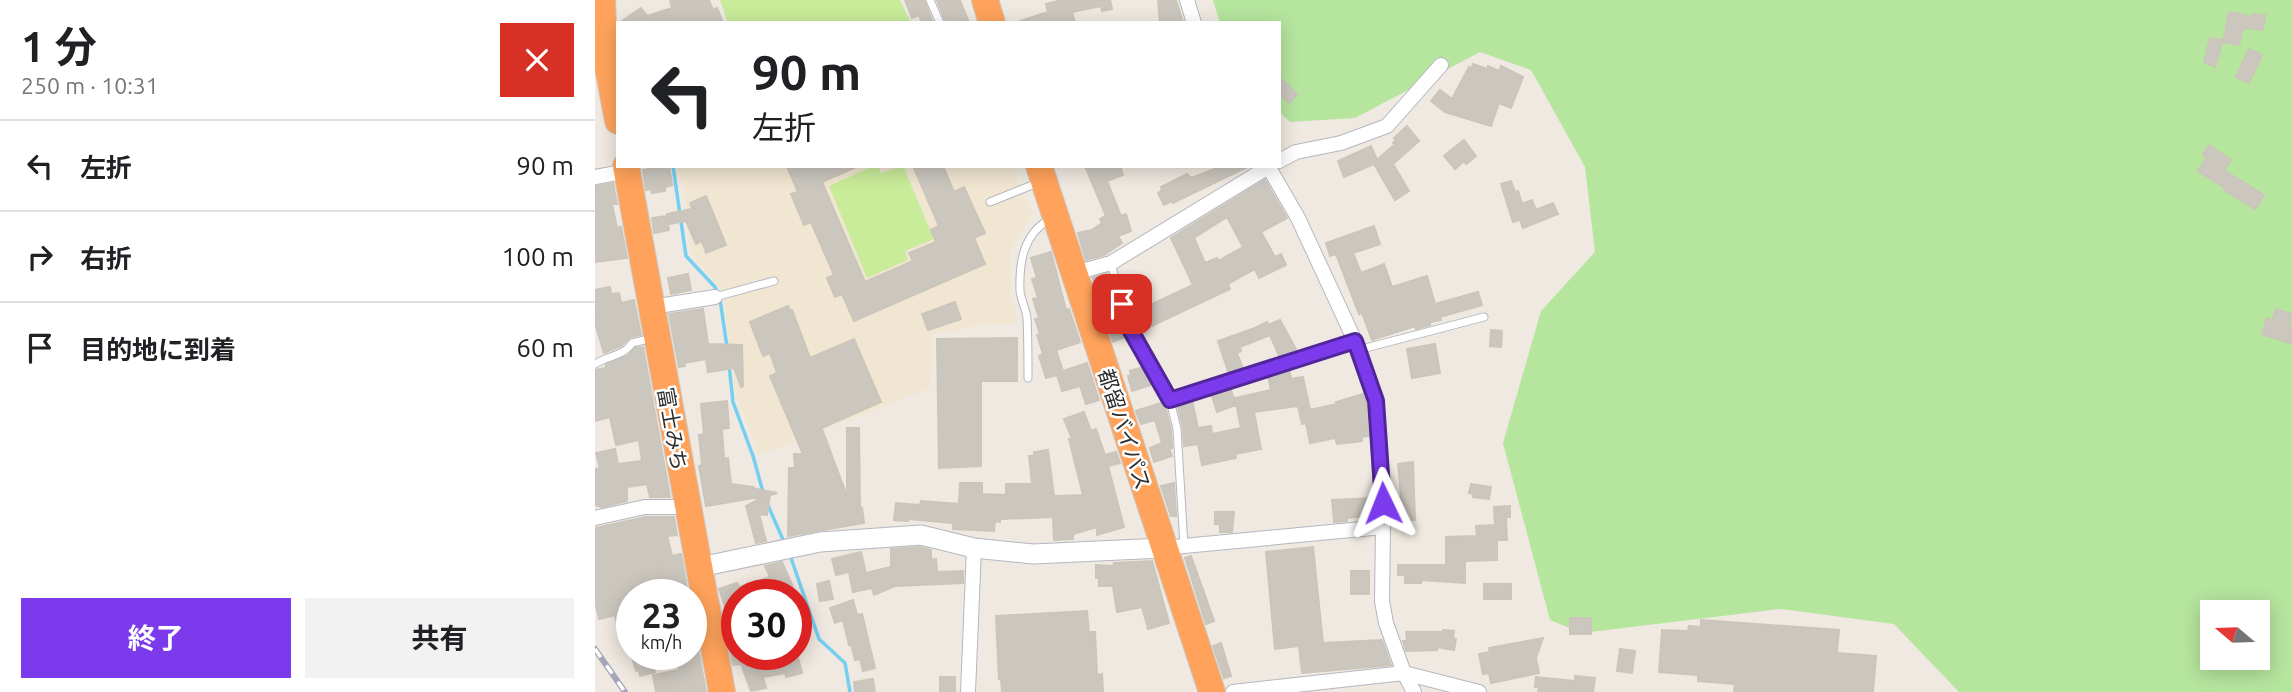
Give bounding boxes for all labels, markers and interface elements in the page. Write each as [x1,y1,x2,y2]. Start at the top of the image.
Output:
text: 1 分 [21,23,97,70]
button: close [500,23,574,97]
text: 90 m [752,44,861,99]
icon: left [637,49,728,140]
text: 250 m · 10:31 [21,73,159,98]
text: 左折 [752,109,816,145]
icon: left [21,147,59,185]
text: 90 m [516,151,574,180]
text: 左折 [80,153,132,182]
icon: right [21,238,59,276]
text: 100 m [502,242,574,271]
text: 右折 [80,244,132,273]
pin [1092,274,1152,334]
icon: arrive [1103,285,1141,323]
icon: arrive [21,329,59,367]
text: 60 m [516,333,574,362]
text: 目的地に到着 [80,335,236,364]
street label: 都留バイパス [1094,366,1156,492]
street label: 富士みち [654,386,692,472]
position arrow [1346,466,1420,540]
speed limit sign: 30 [721,579,812,670]
text: 23 [642,595,681,635]
button: 終了 [21,598,291,678]
button: 共有 [305,598,574,678]
north arrow [2200,600,2270,670]
map controls [2200,600,2270,670]
text: km/h [641,632,682,652]

